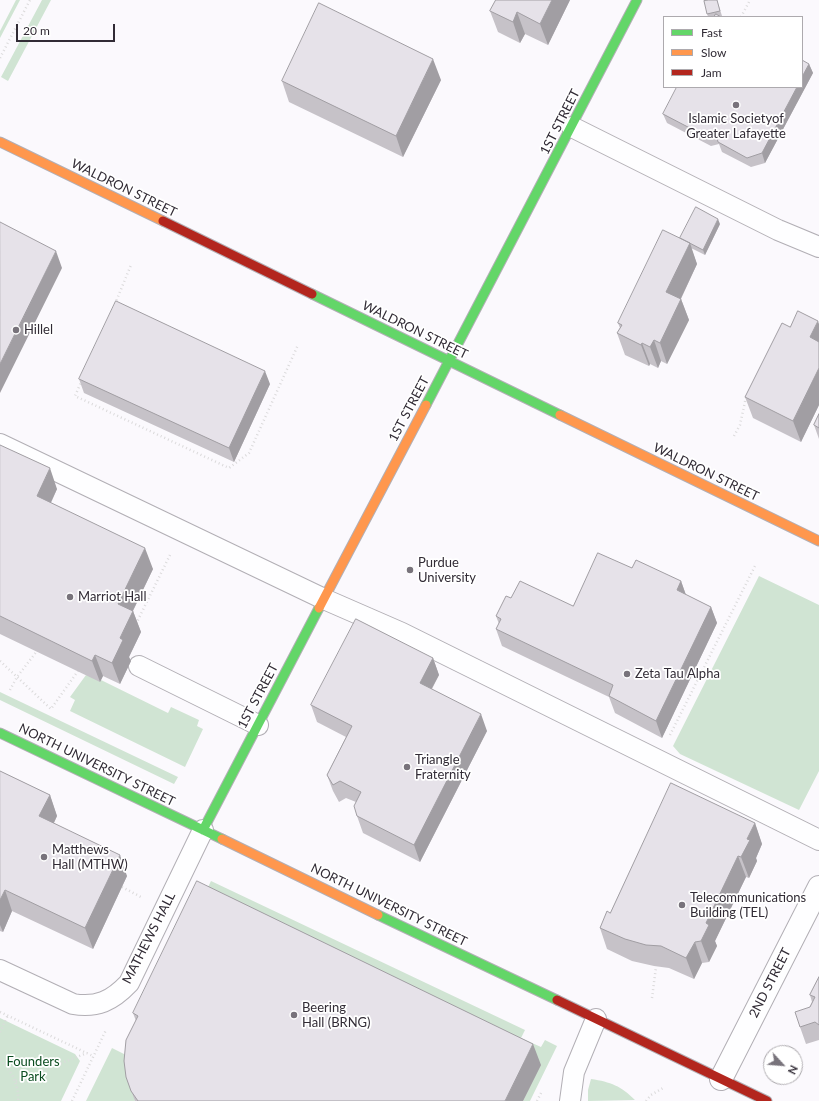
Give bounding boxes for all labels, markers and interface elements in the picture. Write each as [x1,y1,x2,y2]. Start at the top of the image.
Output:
scale bar [18,16,117,42]
legend [663,16,803,88]
text: 20 m [23,23,50,38]
text: Fast [701,25,722,40]
text: Slow [701,45,726,60]
text: Jam [701,65,722,80]
street label: 1ST STREET [537,87,583,157]
marker: Islamic Societyof Greater Lafayette [731,100,741,110]
place label: Islamic Societyof Greater Lafayette [686,111,786,142]
street label: WALDRON STREET [69,156,179,220]
street label: WALDRON STREET [360,298,470,362]
place label: Hillel [24,322,53,338]
marker: Hillel [11,325,21,335]
street label: 1ST STREET [385,374,433,444]
street label: WALDRON STREET [651,440,761,504]
place label: Purdue University [418,555,476,586]
marker: Purdue University [405,565,415,575]
place label: Marriot Hall [78,589,146,605]
marker: Marriot Hall [65,592,75,602]
street label: 1ST STREET [234,661,282,731]
place label: Zeta Tau Alpha [635,666,720,682]
marker: Zeta Tau Alpha [622,669,632,679]
street label: NORTH UNIVERSITY STREET [16,720,178,810]
place label: Triangle Fraternity [415,752,471,783]
marker: Triangle Fraternity [402,762,412,772]
place label: Matthews Hall (MTHW) [52,842,128,873]
marker: Matthews Hall (MTHW) [39,852,49,862]
street label: NORTH UNIVERSITY STREET [308,860,470,950]
street label: MATHEWS HALL [119,890,179,986]
place label: Telecommunications Building (TEL) [690,890,806,921]
marker: Telecommunications Building (TEL) [677,900,687,910]
street label: 2ND STREET [746,945,794,1021]
place label: Beering Hall (BRNG) [302,1000,371,1031]
marker: Beering Hall (BRNG) [289,1010,299,1020]
north arrow [763,1045,803,1085]
park label: Founders Park [6,1054,60,1085]
text: N [786,1063,801,1077]

